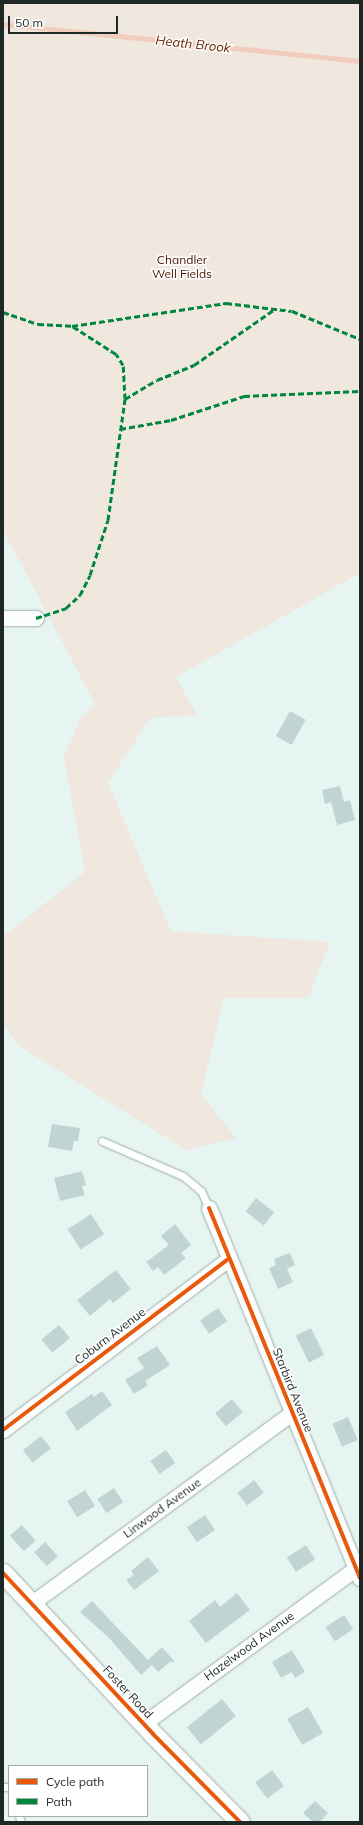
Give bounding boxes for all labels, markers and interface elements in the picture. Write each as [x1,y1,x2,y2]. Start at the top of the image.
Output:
scale bar [10,8,120,34]
text: 50 m [15,15,43,30]
water label: Heath Brook [155,32,231,56]
park label: Chandler Well Fields [152,253,212,281]
street label: Coburn Avenue [72,1305,148,1367]
street label: Starbird Avenue [270,1346,316,1434]
street label: Linwood Avenue [120,1475,204,1541]
street label: Hazelwood Avenue [201,1608,297,1684]
street label: Foster Road [100,1663,156,1721]
legend [8,1765,148,1817]
text: Cycle path [46,1774,104,1789]
text: Path [46,1794,72,1809]

